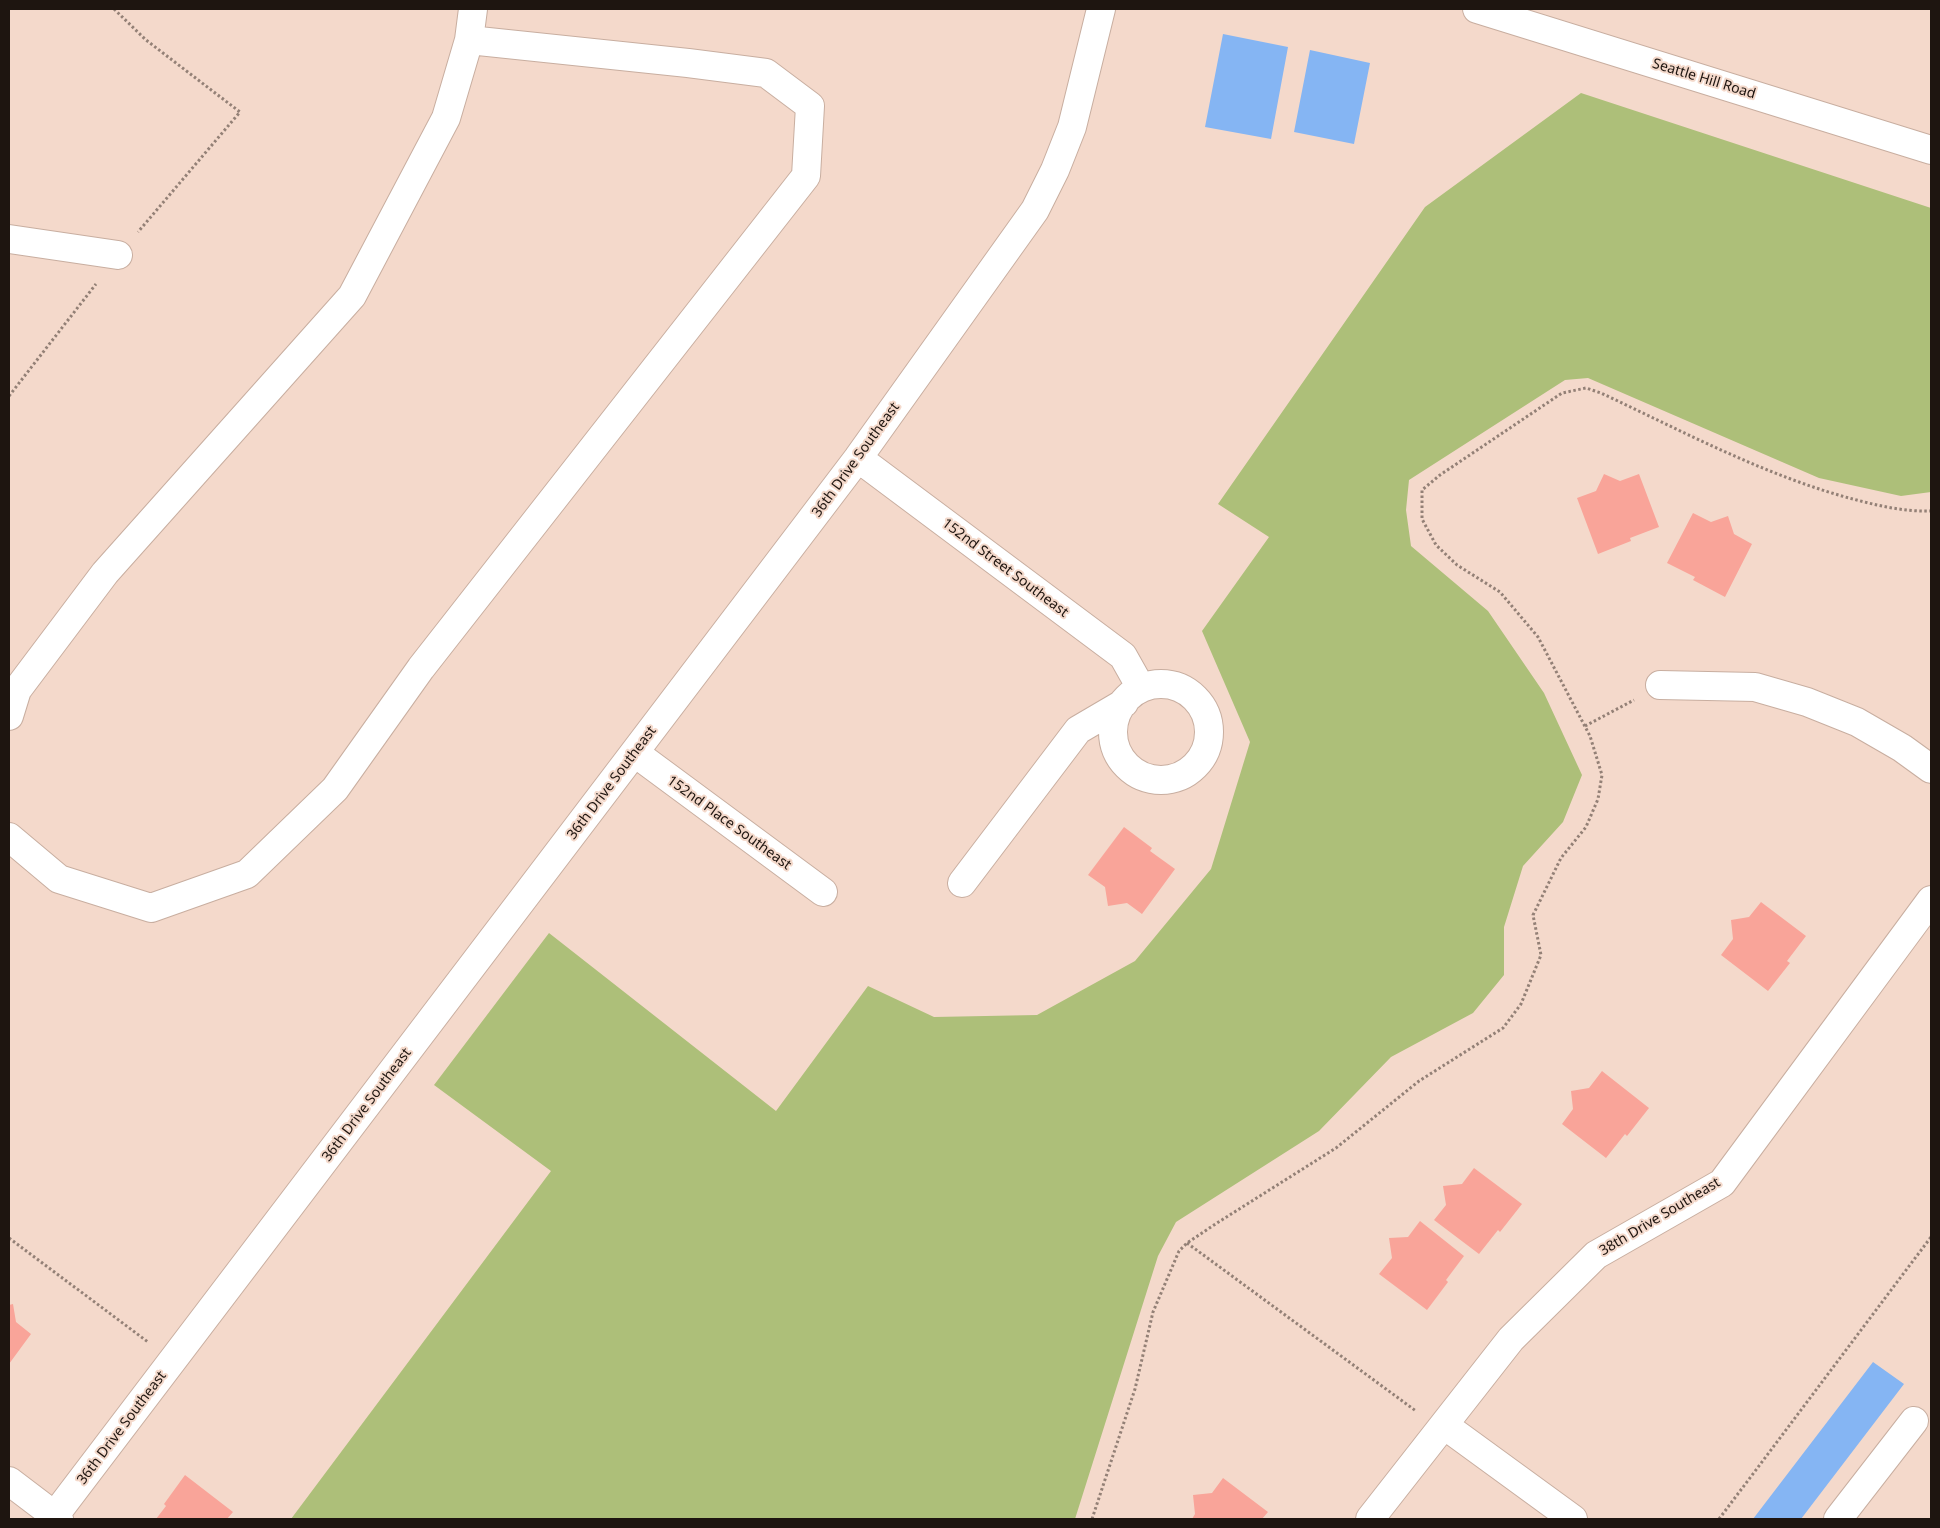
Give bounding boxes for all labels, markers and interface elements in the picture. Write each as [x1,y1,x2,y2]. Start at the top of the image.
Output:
street label: Seattle Hill Road [1650,55,1758,103]
street label: 36th Drive Southeast [809,399,903,521]
street label: 152nd Street Southeast [939,515,1071,621]
street label: 36th Drive Southeast [564,723,660,843]
street label: 152nd Place Southeast [664,772,794,874]
street label: 36th Drive Southeast [319,1045,415,1165]
street label: 38th Drive Southeast [1597,1174,1723,1260]
street label: 36th Drive Southeast [74,1368,170,1488]

